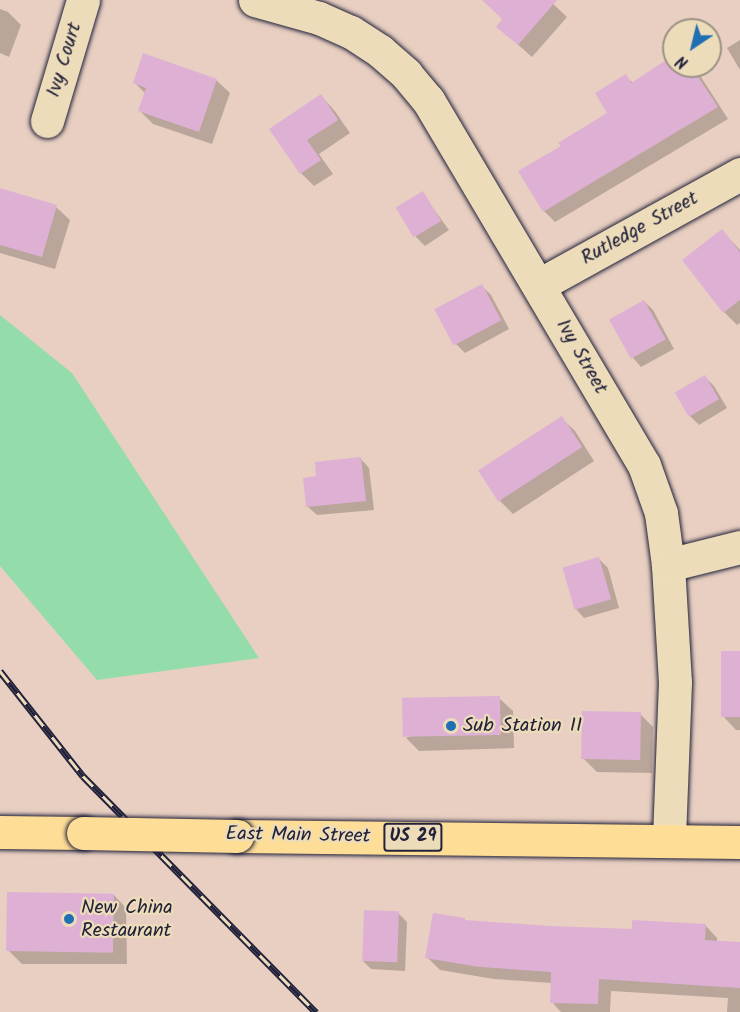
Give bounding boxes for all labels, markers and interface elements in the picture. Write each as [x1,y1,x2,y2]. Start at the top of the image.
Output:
north arrow [662,18,722,78]
street label: Ivy Court [42,20,88,100]
text: N [671,48,694,75]
street label: Rutledge Street [577,187,703,271]
street label: Ivy Street [550,315,612,399]
place label: Sub Station II [463,714,582,738]
marker: Sub Station II [444,719,458,733]
road number: US 29 [383,822,443,852]
street label: East Main Street [225,823,371,849]
place label: New China Restaurant [81,896,173,943]
marker: New China Restaurant [62,912,76,926]

